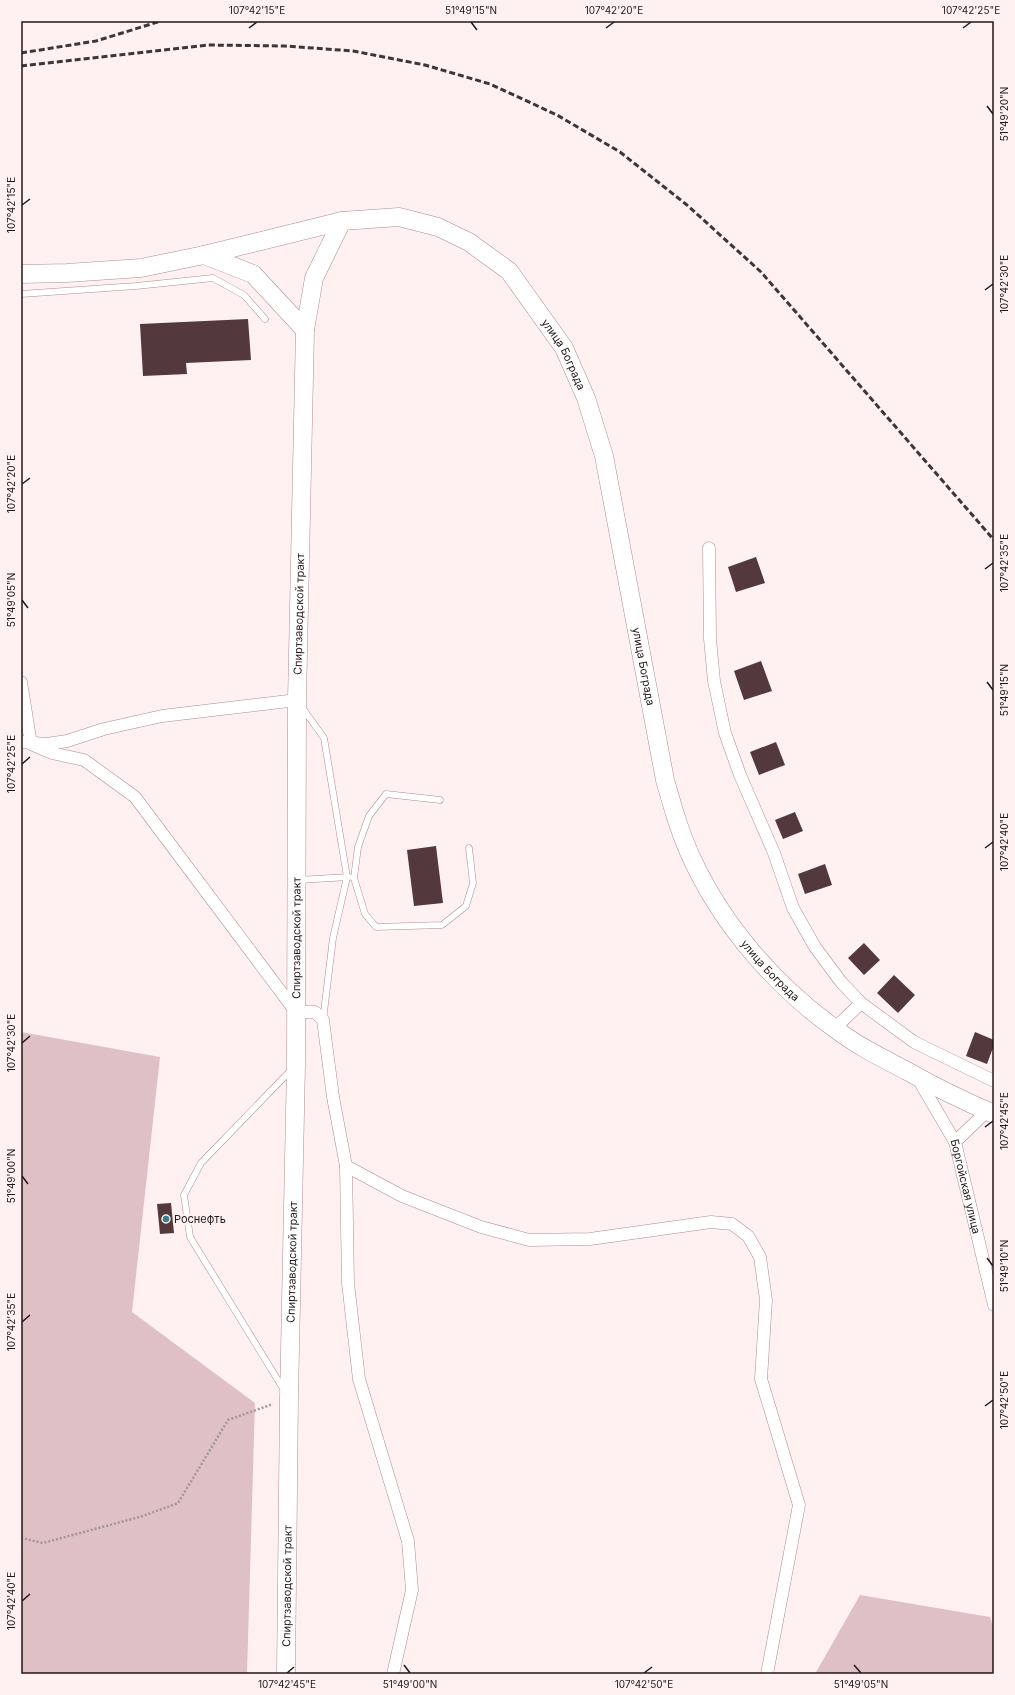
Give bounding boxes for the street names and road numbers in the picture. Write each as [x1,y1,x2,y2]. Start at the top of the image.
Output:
street label: улица Бограда [538,316,589,392]
street label: Спиртзаводской тракт [291,552,307,675]
street label: улица Бограда [629,626,658,707]
street label: Спиртзаводской тракт [289,876,304,999]
street label: улица Бограда [738,937,802,1004]
street label: Боргойская улица [948,1138,984,1235]
street label: Спиртзаводской тракт [284,1200,300,1323]
street label: Спиртзаводской тракт [279,1524,295,1647]

